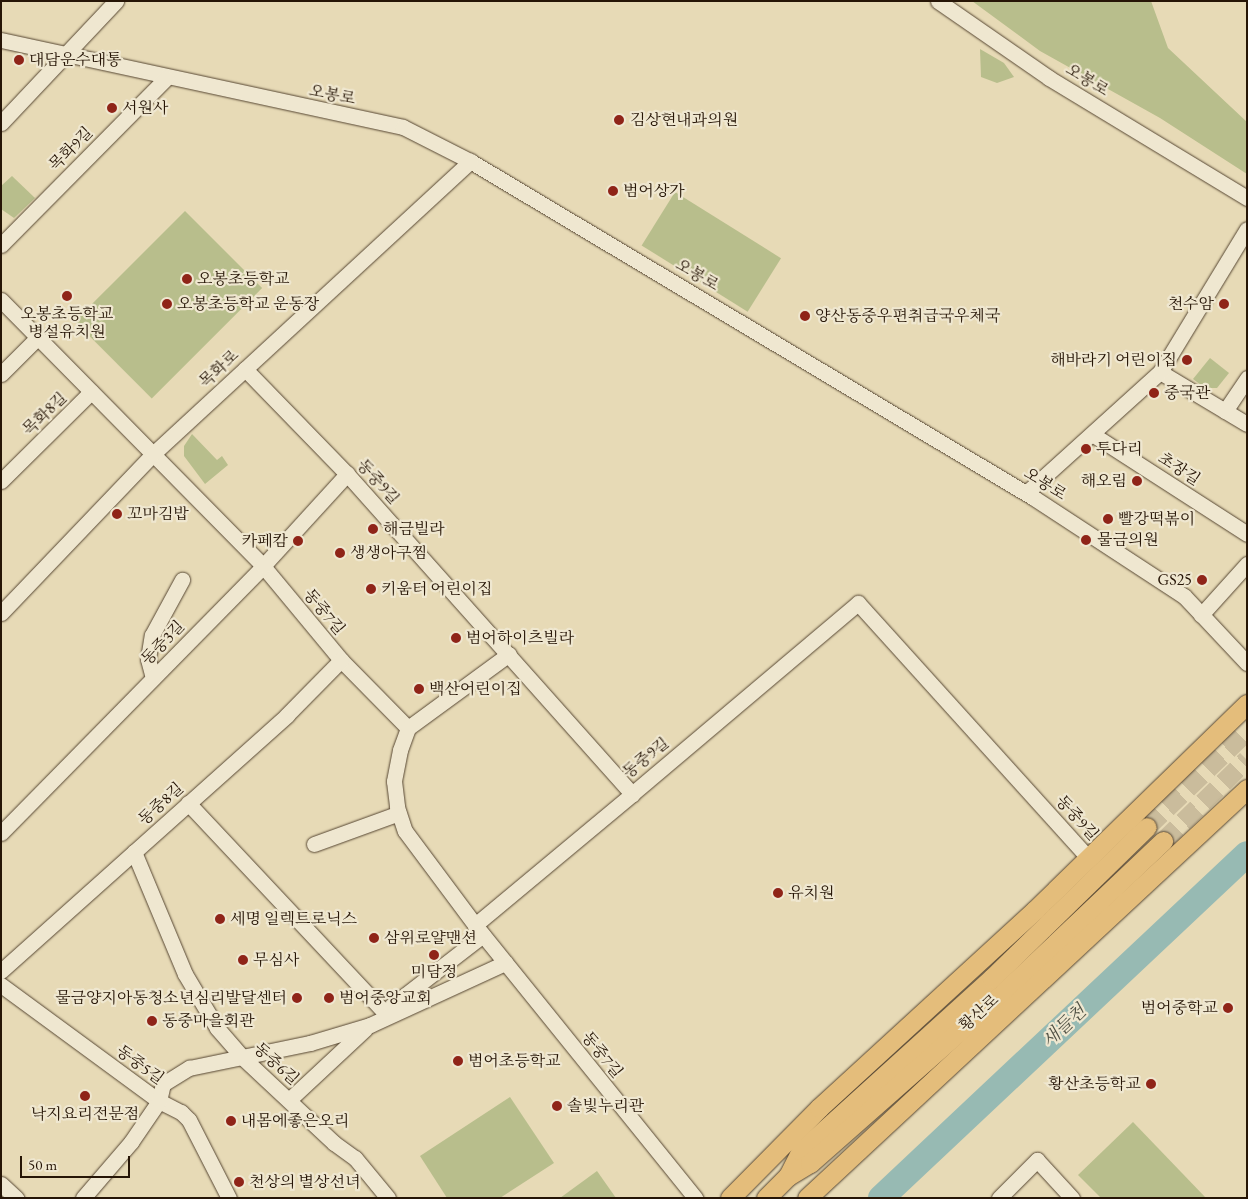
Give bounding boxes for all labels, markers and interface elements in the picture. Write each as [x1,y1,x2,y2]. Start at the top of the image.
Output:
place label: 대담운수대통 [29,50,122,70]
marker: 대담운수대통 [13,54,25,66]
street label: 오봉로 [1062,60,1112,100]
street label: 오봉로 [307,81,357,109]
place label: 서원사 [122,98,168,118]
marker: 서원사 [106,102,118,114]
place label: 김상현내과의원 [630,110,738,130]
marker: 김상현내과의원 [612,113,626,127]
street label: 목화9길 [45,123,97,175]
place label: 범어상가 [623,181,685,201]
marker: 범어상가 [607,185,619,197]
street label: 오봉로 [672,255,722,295]
place label: 오봉초등학교 [197,269,290,289]
marker: 오봉초등학교 [181,273,193,285]
marker: 오봉초등학교 병설유치원 [61,290,73,302]
place label: 오봉초등학교 운동장 [177,294,319,314]
place label: 천수암 [1168,294,1214,314]
marker: 오봉초등학교 운동장 [161,298,173,310]
marker: 천수암 [1218,298,1230,310]
place label: 오봉초등학교 병설유치원 [21,304,113,342]
place label: 양산동중우편취급국우체국 [815,306,1000,326]
marker: 양산동중우편취급국우체국 [799,310,811,322]
street label: 목화로 [195,346,243,392]
place label: 해바라기 어린이집 [1050,350,1177,370]
marker: 해바라기 어린이집 [1181,354,1193,366]
place label: 중국관 [1164,383,1210,403]
marker: 중국관 [1148,387,1160,399]
street label: 목화8길 [19,388,71,440]
place label: 투다리 [1096,439,1142,459]
marker: 투다리 [1080,443,1092,455]
street label: 초장길 [1154,448,1204,490]
street label: 동중9길 [353,455,403,509]
street label: 오봉로 [1020,464,1070,504]
place label: 해오림 [1081,471,1127,491]
marker: 해오림 [1131,475,1143,487]
place label: 꼬마김밥 [127,504,189,524]
marker: 꼬마김밥 [111,508,123,520]
place label: 빨강떡볶이 [1118,509,1195,529]
marker: 빨강떡볶이 [1102,513,1114,525]
place label: 해금빌라 [383,519,445,539]
marker: 해금빌라 [367,523,379,535]
place label: 물금의원 [1097,530,1159,550]
place label: 카페캄 [242,531,288,551]
marker: 물금의원 [1079,533,1093,547]
marker: 카페캄 [292,535,304,547]
place label: 생생아구찜 [350,543,427,563]
marker: 생생아구찜 [334,547,346,559]
place label: GS25 [1158,570,1192,590]
marker: GS25 [1196,574,1208,586]
place label: 키움터 어린이집 [381,579,492,599]
marker: 키움터 어린이집 [365,583,377,595]
street label: 동중7길 [299,585,349,639]
street label: 동중3길 [137,617,189,669]
place label: 범어하이츠빌라 [466,628,574,648]
marker: 범어하이츠빌라 [450,632,462,644]
place label: 백산어린이집 [429,679,522,699]
marker: 백산어린이집 [413,683,425,695]
street label: 동중9길 [619,734,673,782]
street label: 동중8길 [134,779,188,829]
street label: 동중9길 [1052,791,1102,845]
place label: 유치원 [788,883,834,903]
marker: 유치원 [772,887,784,899]
place label: 세명 일렉트로닉스 [230,909,357,929]
marker: 세명 일렉트로닉스 [214,913,226,925]
place label: 삼위로얄맨션 [384,928,477,948]
marker: 삼위로얄맨션 [368,932,380,944]
marker: 미담정 [428,949,440,961]
place label: 무심사 [253,950,299,970]
marker: 무심사 [237,954,249,966]
place label: 미담정 [411,962,457,982]
place label: 물금양지아동청소년심리발달센터 [55,988,287,1008]
place label: 범어중앙교회 [339,988,432,1008]
street label: 황산로 [955,990,1003,1036]
marker: 물금양지아동청소년심리발달센터 [291,992,303,1004]
marker: 범어중앙교회 [323,992,335,1004]
place label: 범어중학교 [1141,998,1218,1018]
water label: 새들천 [1038,1000,1090,1052]
marker: 범어중학교 [1222,1002,1234,1014]
place label: 동중마을회관 [162,1011,255,1031]
marker: 동중마을회관 [146,1015,158,1027]
street label: 동중7길 [578,1028,626,1082]
street label: 동중6길 [249,1039,303,1089]
street label: 동중5길 [112,1041,168,1089]
place label: 범어초등학교 [468,1051,561,1071]
marker: 범어초등학교 [452,1055,464,1067]
place label: 황산초등학교 [1048,1074,1141,1094]
marker: 황산초등학교 [1145,1078,1157,1090]
marker: 낙지요리전문점 [79,1090,91,1102]
place label: 솔빛누리관 [567,1096,644,1116]
marker: 솔빛누리관 [551,1100,563,1112]
place label: 낙지요리전문점 [31,1104,139,1124]
place label: 내몸에좋은오리 [241,1111,349,1131]
marker: 내몸에좋은오리 [225,1115,237,1127]
scale bar [22,1146,132,1178]
text: 50 m [28,1155,57,1174]
place label: 천상의 별상선녀 [249,1172,360,1192]
marker: 천상의 별상선녀 [233,1176,245,1188]

